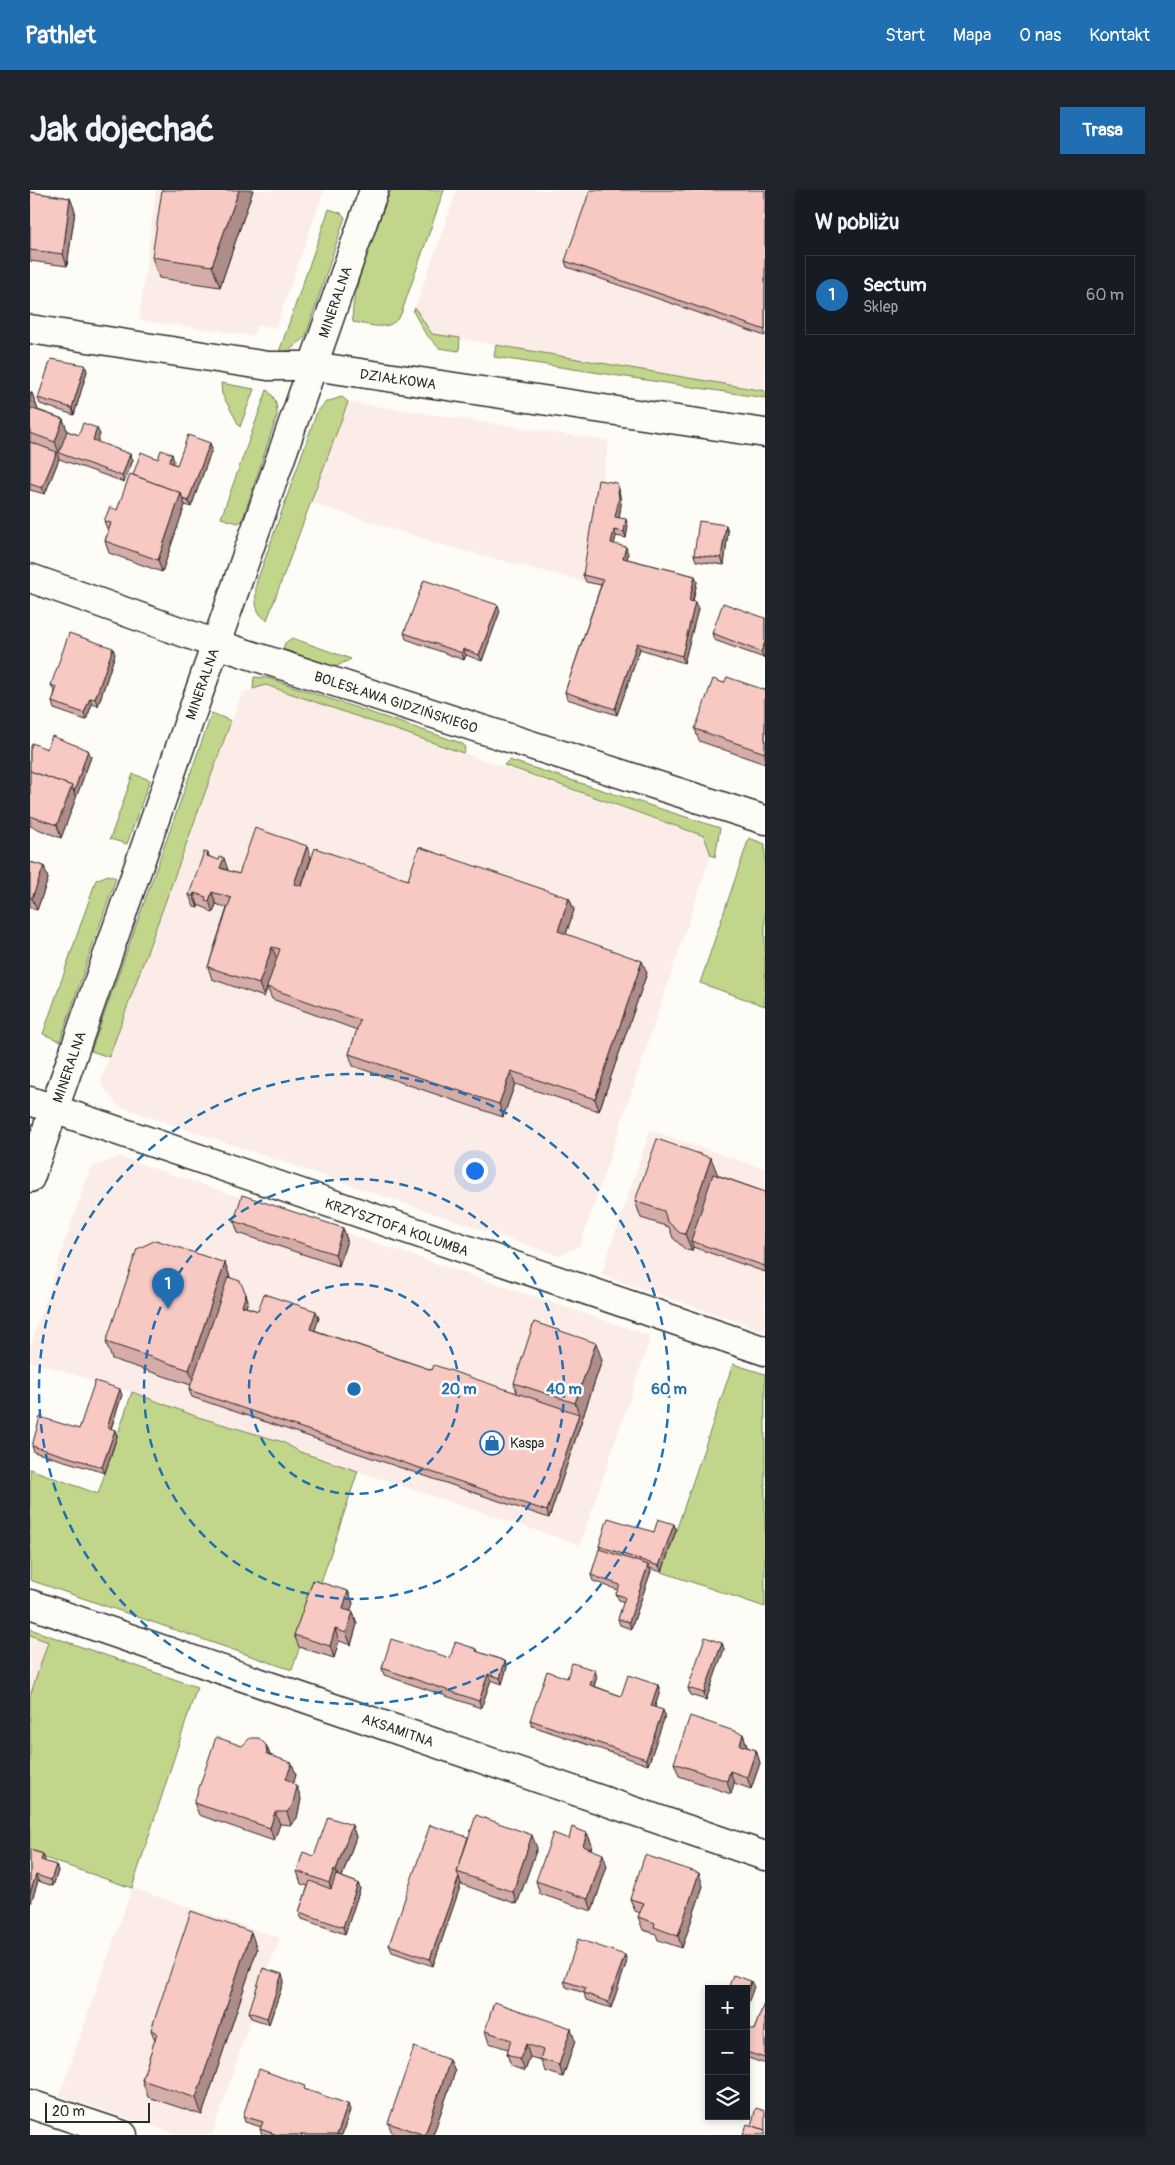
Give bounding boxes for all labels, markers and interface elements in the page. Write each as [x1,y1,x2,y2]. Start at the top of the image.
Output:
text: Pathlet [25,21,96,50]
text: Start [885,24,925,47]
text: Mapa [953,24,991,47]
text: O nas [1019,24,1061,47]
text: Kontakt [1089,24,1150,47]
button: Trasa [1060,107,1145,154]
text: Jak dojechać [30,108,214,152]
text: W pobliżu [815,209,899,236]
street label: MINERALNA [315,264,356,340]
text: Sectum [863,273,927,297]
text: 1 [829,285,835,305]
text: 60 m [1086,285,1124,305]
text: Sklep [863,297,898,317]
street label: DZIAŁKOWA [359,366,437,393]
street label: MINERALNA [182,646,223,722]
street label: BOLESŁAWA GIDZIŃSKIEGO [312,667,480,737]
street label: MINERALNA [49,1029,90,1105]
your location [462,1158,488,1184]
street label: KRZYSZTOFA KOLUMBA [323,1195,471,1260]
pin: 1 [152,1268,184,1309]
centre of rings [345,1380,363,1398]
text: 20 m [441,1380,477,1399]
text: 40 m [546,1380,582,1399]
text: 60 m [651,1380,687,1399]
shop icon: Kaspa [479,1430,505,1456]
place label: Kaspa [510,1435,544,1452]
street label: AKSAMITNA [360,1710,436,1751]
map controls [705,1985,750,2120]
button: + [705,1985,750,2030]
button: − [705,2030,750,2075]
button: layers [705,2075,750,2120]
scale bar [45,2100,150,2123]
text: 20 m [52,2103,85,2120]

